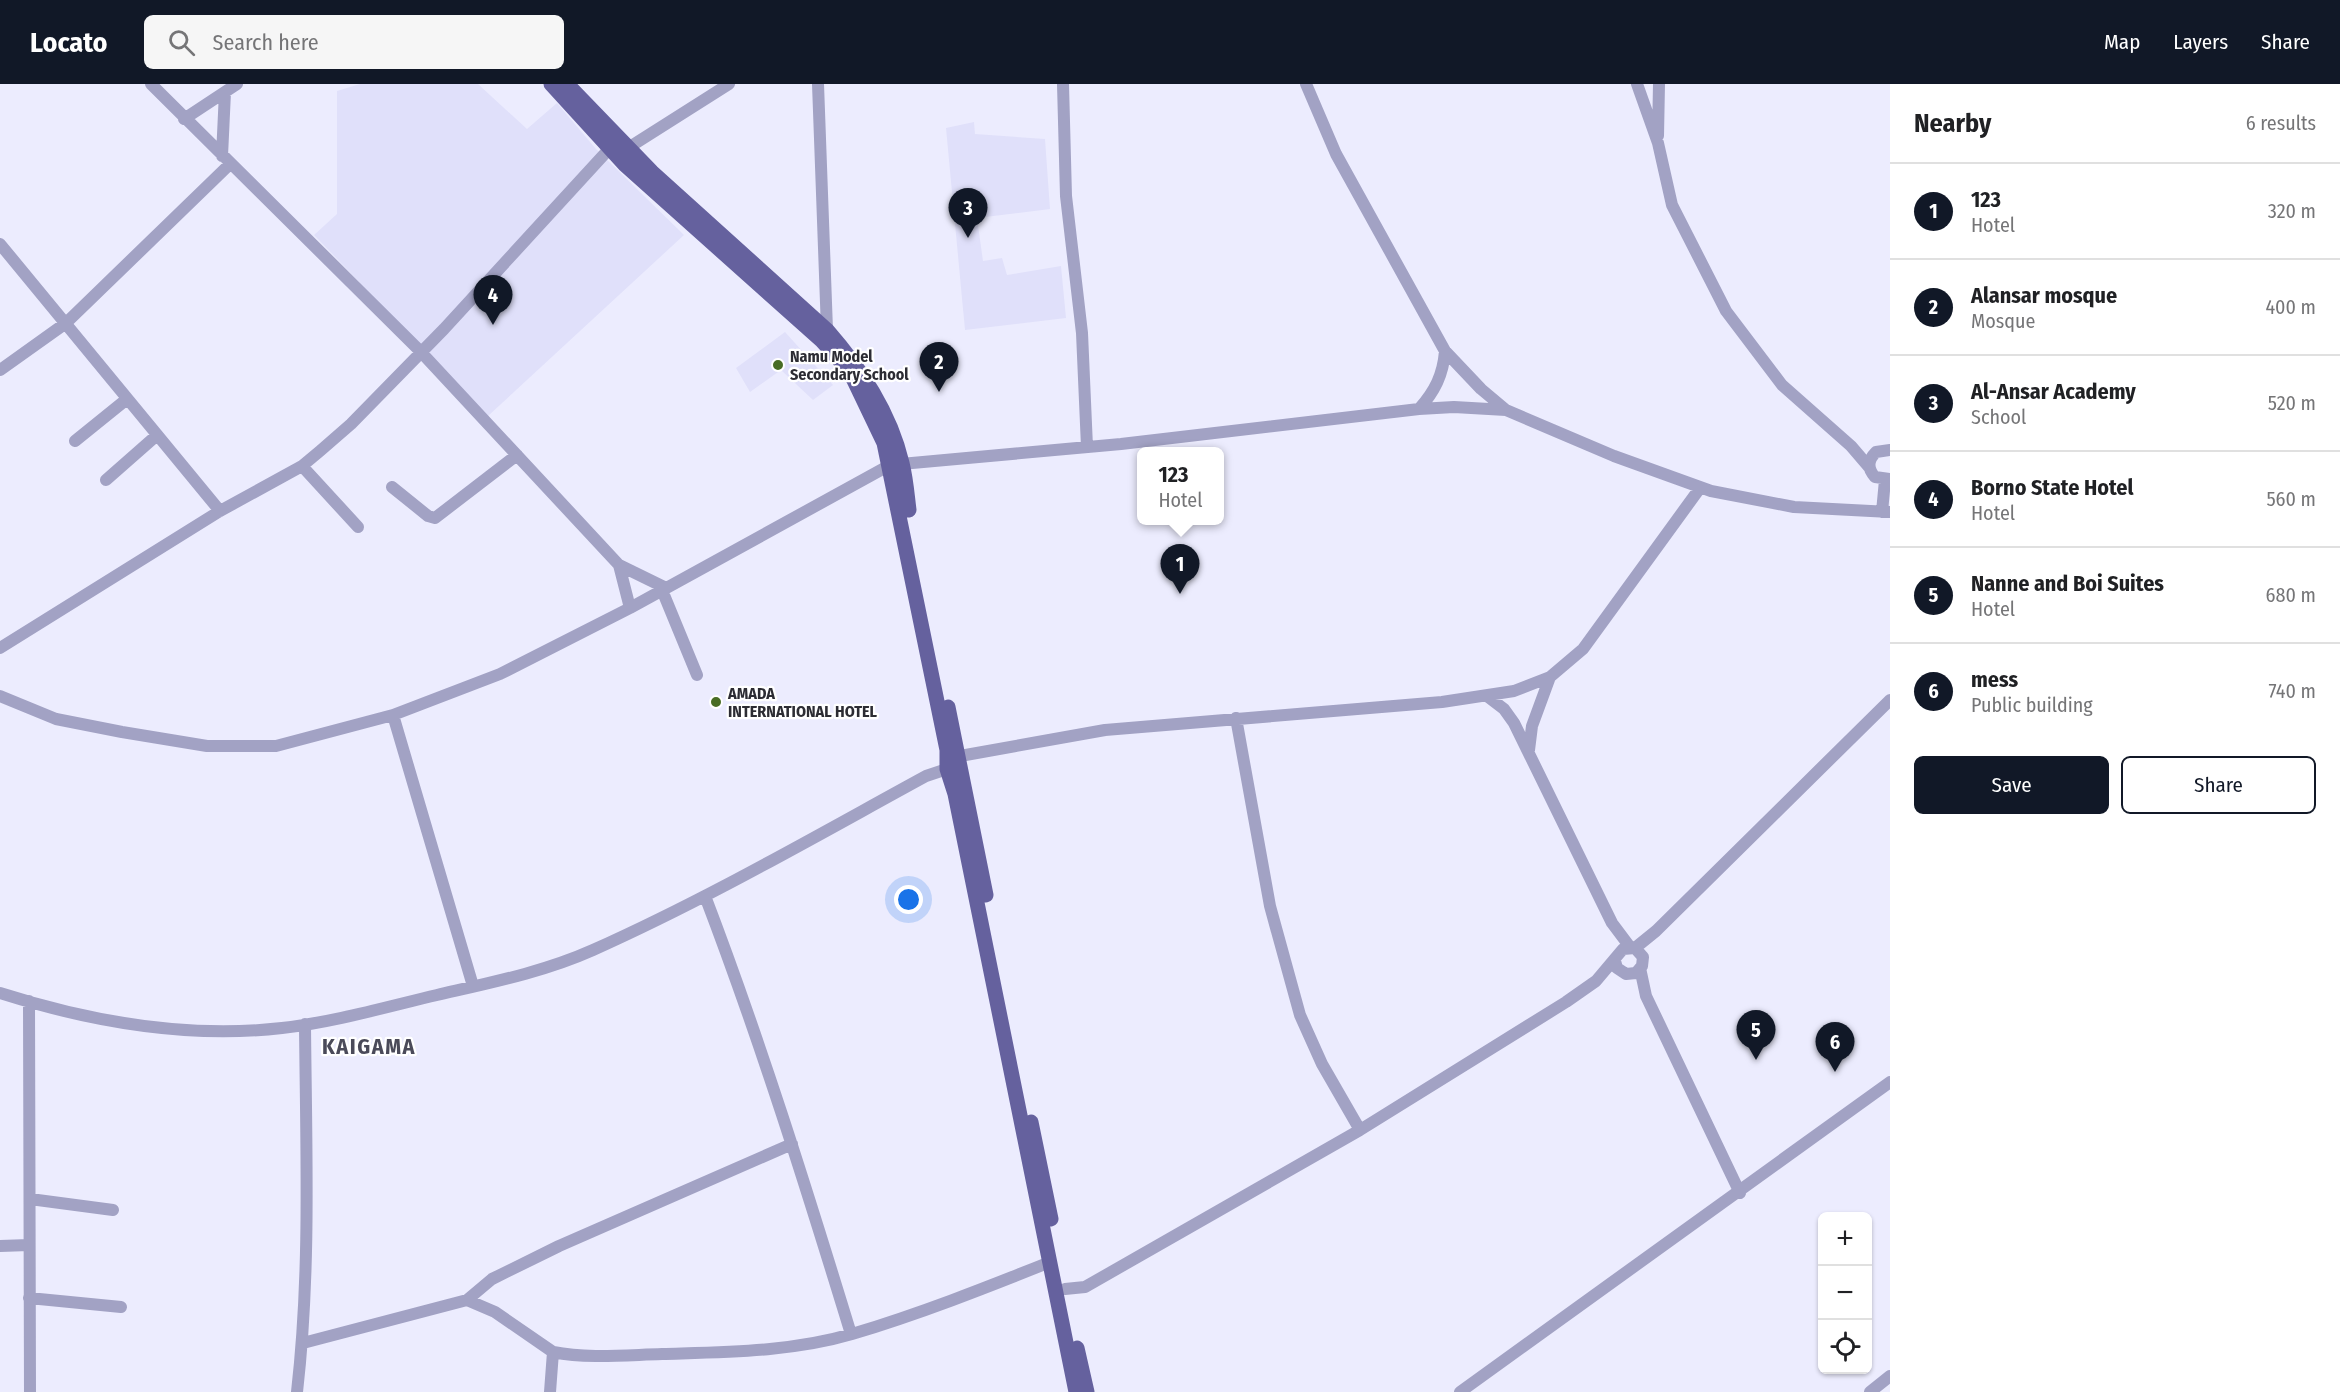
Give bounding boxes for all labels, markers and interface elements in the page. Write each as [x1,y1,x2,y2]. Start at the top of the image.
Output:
search box [144,15,564,69]
text: Locato [30,26,108,59]
icon: search [165,26,198,59]
text: Search here [213,29,319,56]
text: Map [2104,29,2140,55]
text: Layers [2173,29,2228,55]
text: Share [2261,29,2310,55]
text: Nearby [1914,108,1991,139]
text: 6 results [2246,111,2316,135]
text: 123 [1971,186,2001,213]
pin: 3 [948,188,988,238]
text: 1 [1929,199,1938,223]
text: 320 m [2268,199,2316,223]
text: Hotel [1971,213,2015,237]
pin: 4 [474,276,512,325]
text: Alansar mosque [1971,282,2117,309]
text: 2 [1929,295,1938,319]
text: 400 m [2265,295,2316,319]
text: Mosque [1971,309,2035,333]
pin: 2 [920,342,958,392]
place label: Namu Model Secondary School [790,347,909,384]
marker: Namu Model Secondary School [771,358,785,372]
text: Al-Ansar Academy [1971,378,2136,405]
text: 3 [1929,391,1938,415]
text: 520 m [2268,391,2316,415]
text: School [1971,405,2026,429]
popup [1137,447,1224,525]
text: 123 [1158,461,1188,488]
text: Borno State Hotel [1971,474,2133,501]
text: 4 [1928,487,1939,511]
text: 560 m [2266,487,2316,511]
text: Hotel [1158,488,1203,512]
text: Hotel [1971,501,2015,525]
pin: 1 [1160,544,1200,594]
text: Nanne and Boi Suites [1971,570,2164,597]
text: 5 [1929,583,1938,607]
text: 680 m [2266,583,2316,607]
text: Hotel [1971,597,2015,621]
text: mess [1971,666,2018,693]
text: 6 [1928,679,1939,703]
text: 740 m [2268,679,2316,703]
place label: AMADA INTERNATIONAL HOTEL [727,684,878,721]
text: Public building [1971,693,2093,717]
marker: AMADA INTERNATIONAL HOTEL [709,695,723,709]
button: Save [1914,756,2109,814]
button: Share [2121,756,2316,814]
your location [894,885,923,914]
pin: 5 [1736,1010,1776,1060]
pin: 6 [1816,1022,1854,1072]
district label: KAIGAMA [322,1033,416,1060]
map controls [1818,1212,1872,1374]
button: + [1818,1212,1872,1266]
button: − [1818,1266,1872,1320]
button: locate [1818,1320,1872,1374]

